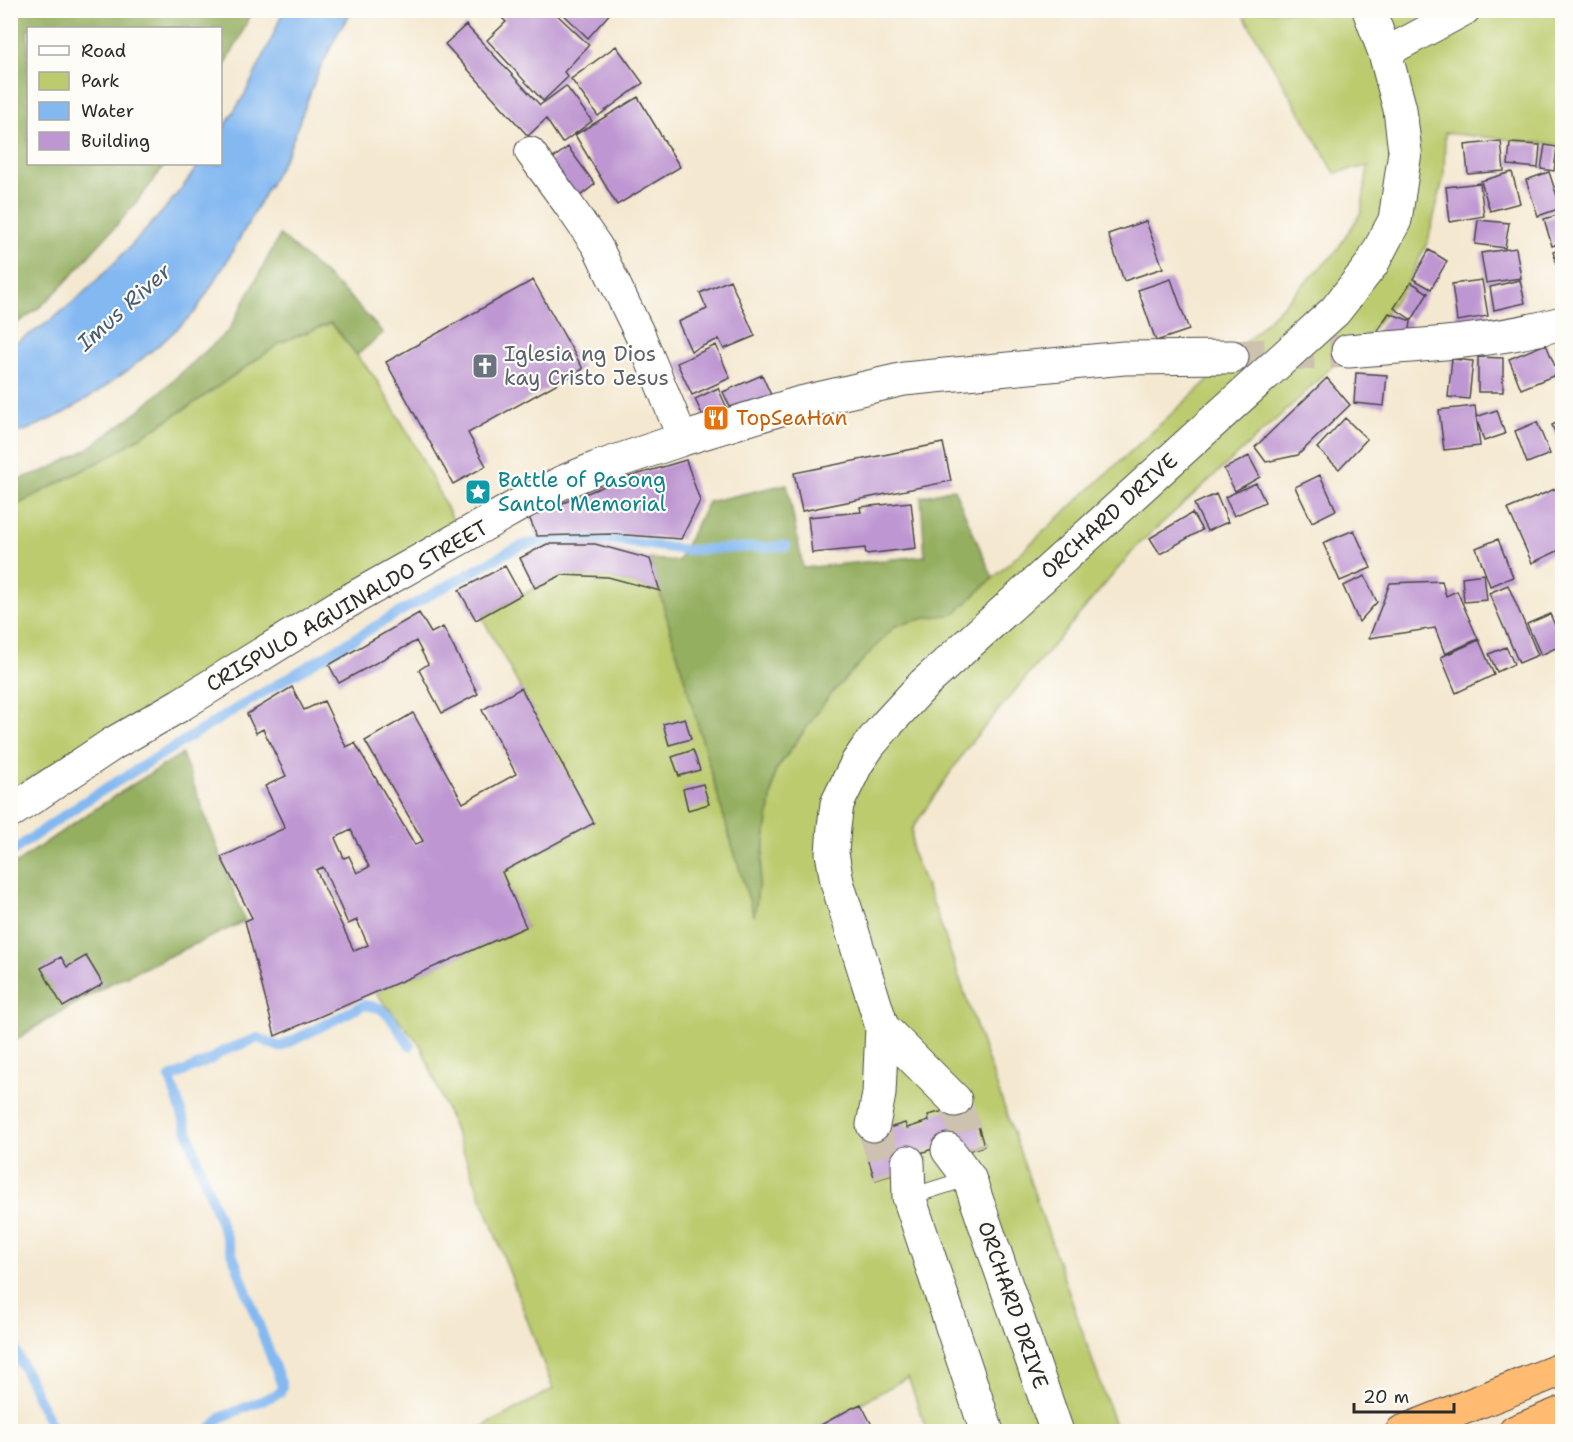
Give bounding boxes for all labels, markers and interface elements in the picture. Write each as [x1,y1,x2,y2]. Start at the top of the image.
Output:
legend [27,27,222,165]
text: Road [81,39,126,63]
text: Park [81,69,120,93]
text: Water [81,99,134,123]
text: Building [81,129,150,153]
water label: Imus River [70,257,178,358]
place label: Iglesia ng Dios kay Cristo Jesus [504,340,669,392]
church icon: Iglesia ng Dios kay Cristo Jesus [470,351,500,381]
restaurant icon: TopSeaHan [701,403,731,433]
place label: TopSeaHan [736,404,848,432]
street label: ORCHARD DRIVE [1034,447,1184,585]
place label: Battle of Pasong Santol Memorial [498,466,667,518]
place icon: Battle of Pasong Santol Memorial [463,477,493,507]
street label: CRISPULO AGUINALDO STREET [201,514,493,698]
street label: ORCHARD DRIVE [971,1217,1055,1393]
scale bar [1354,1376,1454,1414]
text: 20 m [1363,1385,1409,1409]

